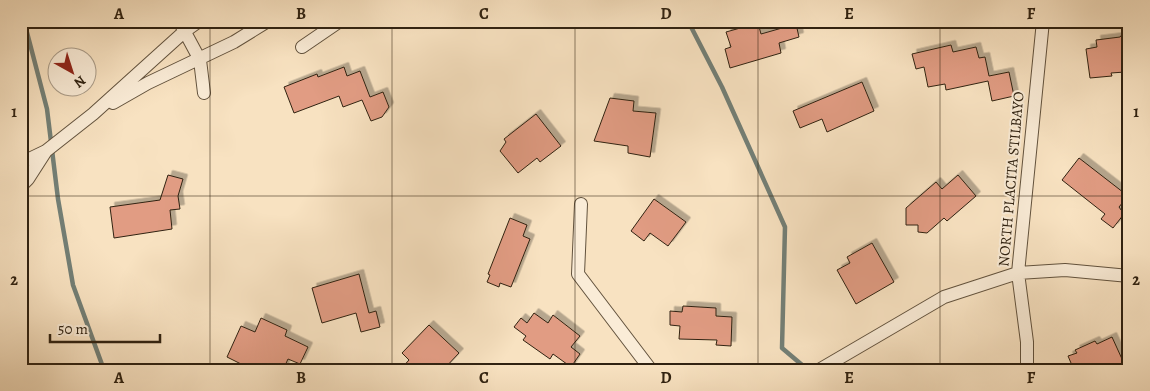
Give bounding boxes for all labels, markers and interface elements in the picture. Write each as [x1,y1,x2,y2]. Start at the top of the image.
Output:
text: A [113,3,125,25]
text: B [296,3,306,25]
text: C [479,3,489,25]
text: D [660,3,672,25]
text: E [844,3,854,25]
text: F [1027,3,1036,25]
north arrow [48,48,98,98]
text: N [70,71,90,92]
street label: NORTH PLACITA STILBAYO [993,91,1029,267]
text: 1 [11,101,17,123]
text: 1 [1133,101,1139,123]
text: 2 [10,269,18,291]
text: 2 [1132,269,1140,291]
scale bar [50,311,160,343]
text: 50 m [58,319,88,339]
text: A [113,367,125,389]
text: B [296,367,306,389]
text: C [479,367,489,389]
text: D [660,367,672,389]
text: E [844,367,854,389]
text: F [1027,367,1036,389]

